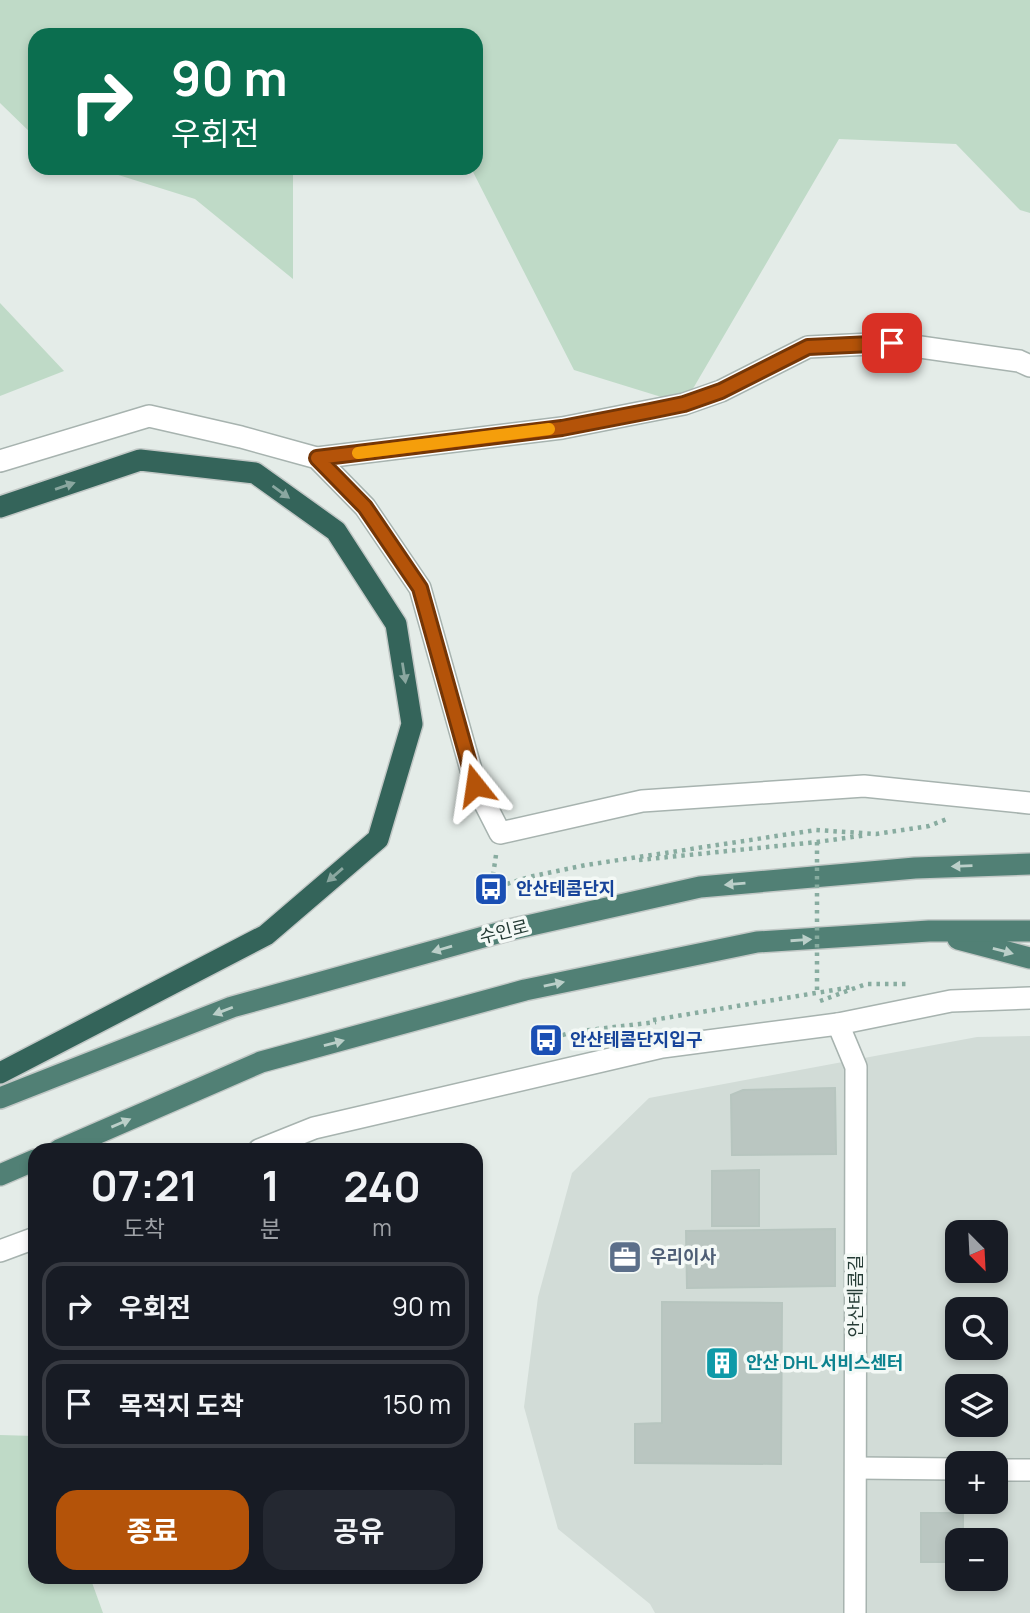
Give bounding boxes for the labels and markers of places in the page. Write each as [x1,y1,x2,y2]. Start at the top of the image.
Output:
pin [862,313,922,373]
bus stop icon: 안산테콤단지 [472,870,510,908]
place label: 안산테콤단지 [516,876,615,900]
bus stop icon: 안산테콤단지입구 [527,1021,565,1059]
place label: 안산테콤단지입구 [570,1027,702,1051]
office icon: 우리이사 [606,1238,644,1276]
place label: 우리이사 [650,1244,717,1268]
building icon: 안산 DHL 서비스센터 [703,1344,741,1382]
place label: 안산 DHL 서비스센터 [746,1350,903,1374]

